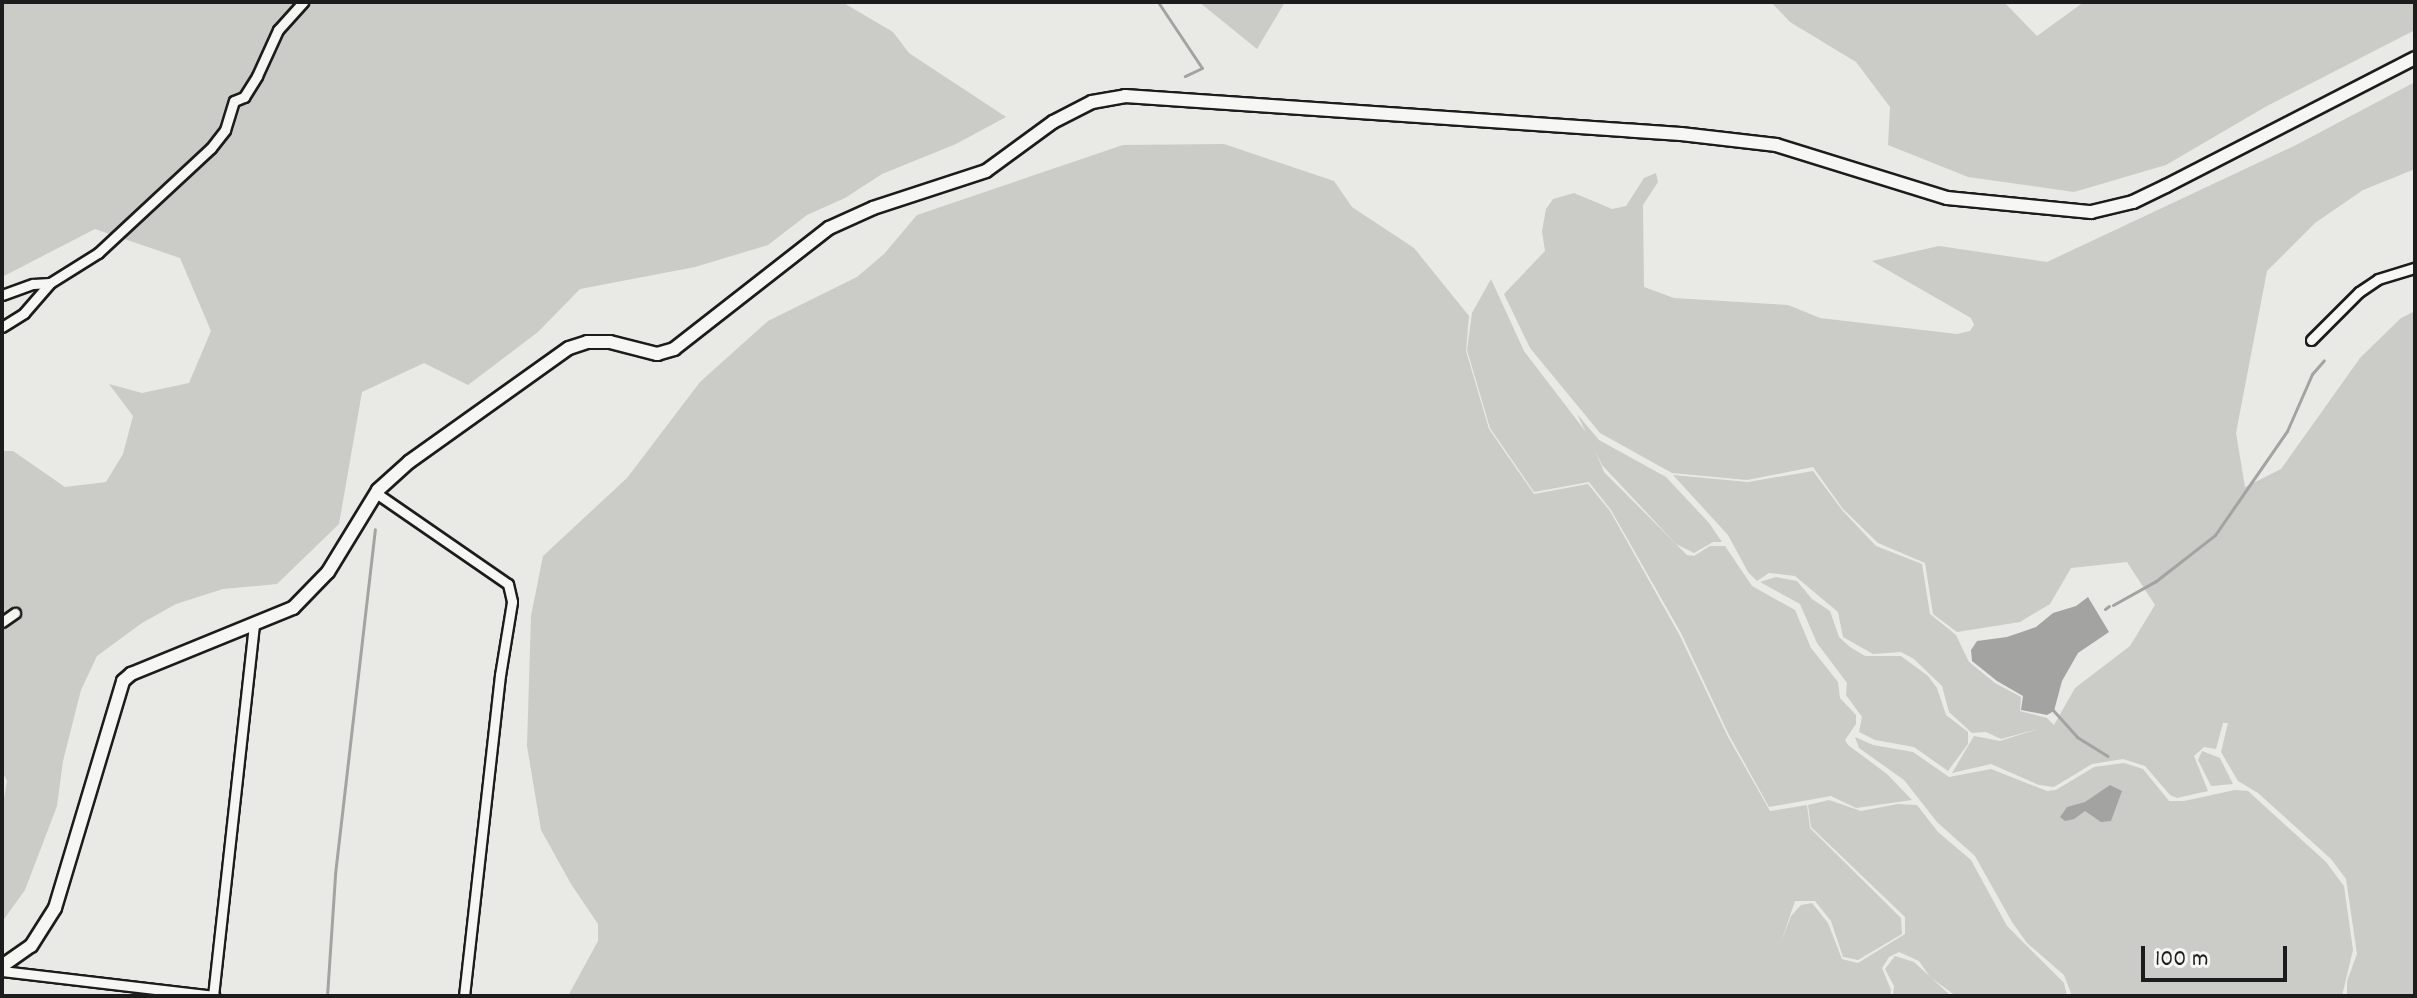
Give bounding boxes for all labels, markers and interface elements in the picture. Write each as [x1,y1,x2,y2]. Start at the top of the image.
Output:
scale bar [2145,930,2291,980]
text: 100 m [2155,943,2208,977]

